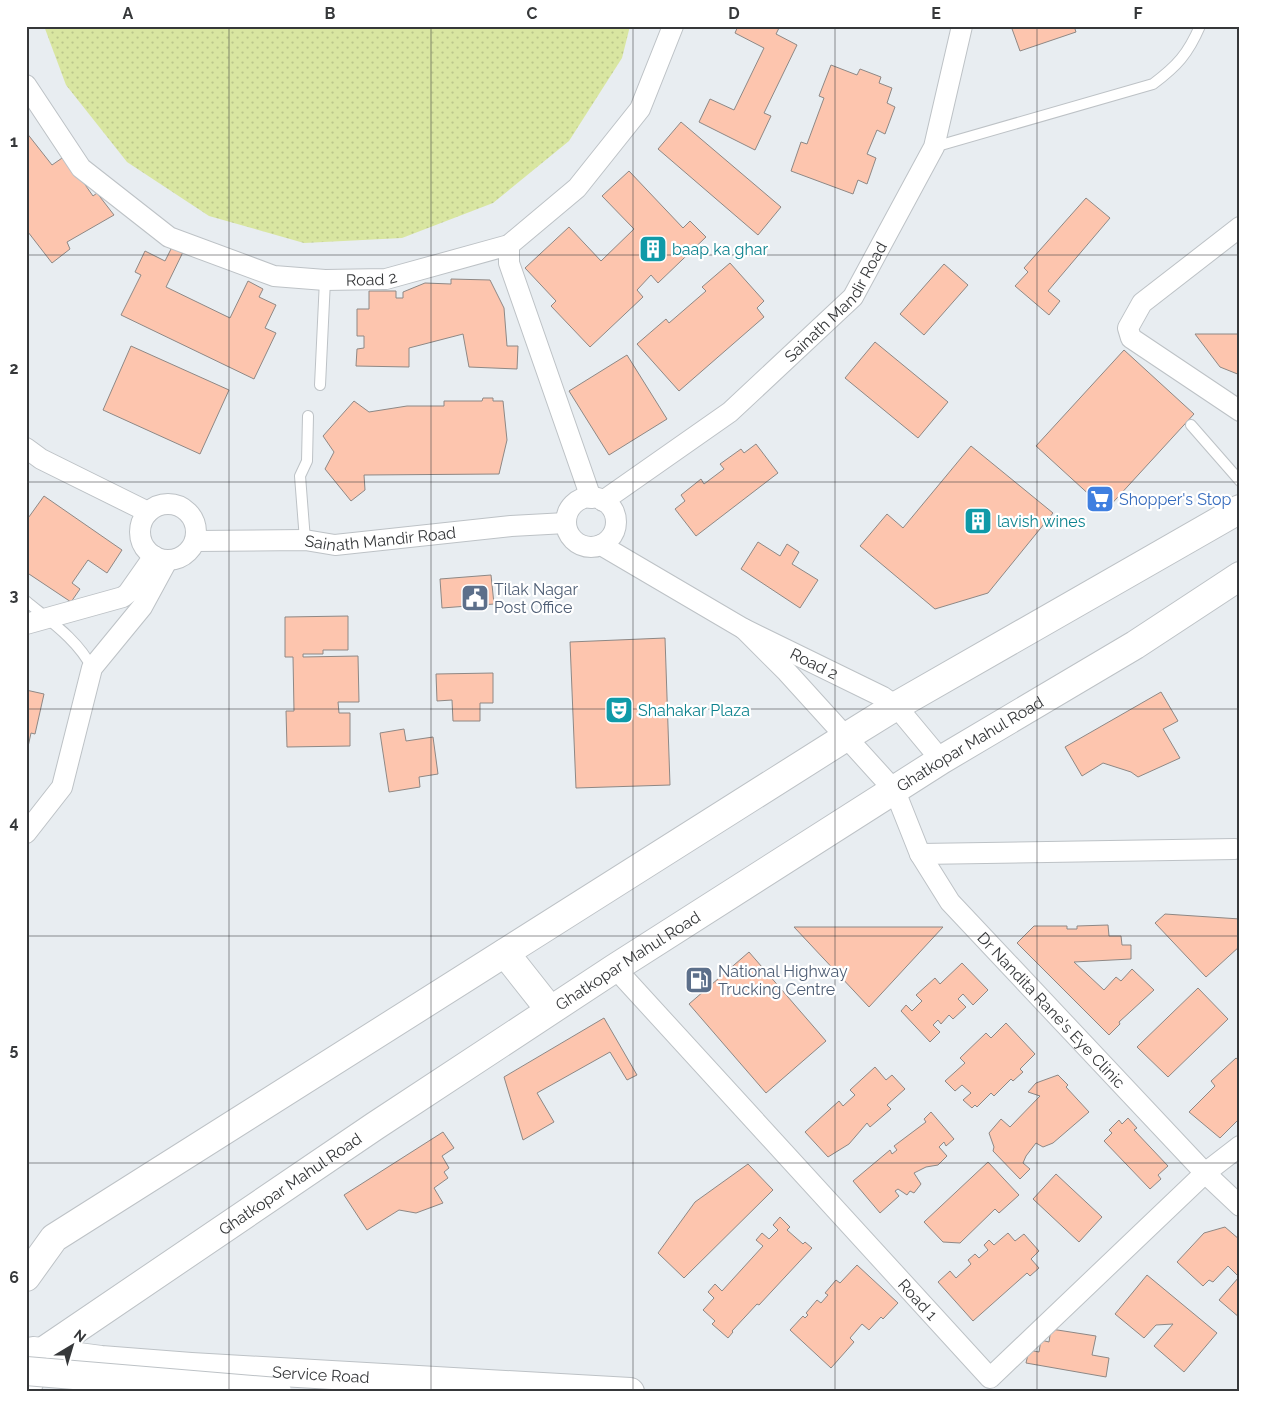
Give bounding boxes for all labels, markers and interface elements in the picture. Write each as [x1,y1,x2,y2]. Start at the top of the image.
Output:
text: A [123,4,134,23]
text: B [325,4,336,23]
text: C [527,4,538,23]
text: D [728,4,740,23]
text: E [931,4,941,23]
text: F [1133,4,1143,23]
text: 1 [10,132,18,151]
building icon: baap ka ghar [638,234,668,264]
street label: Sainath Mandir Road [780,238,891,366]
place label: baap ka ghar [672,240,768,259]
street label: Road 2 [346,267,399,289]
text: 2 [9,359,19,378]
supermarket icon: Shopper's Stop [1085,484,1115,514]
place label: Shopper's Stop [1119,490,1231,509]
building icon: lavish wines [963,506,993,536]
place label: lavish wines [997,512,1086,531]
street label: Sainath Mandir Road [303,523,457,555]
place label: Tilak Nagar Post Office [494,580,578,617]
public building icon: Tilak Nagar Post Office [460,583,490,613]
text: 3 [10,586,19,605]
street label: Road 2 [787,644,841,683]
street label: Ghatkopar Mahul Road [893,692,1047,795]
theatre icon: Shahakar Plaza [604,695,634,725]
place label: Shahakar Plaza [638,701,750,720]
text: 4 [9,813,19,832]
street label: Ghatkopar Mahul Road [552,907,704,1014]
street label: Dr Nandita Rane's Eye Clinic [974,928,1129,1092]
place label: National Highway Trucking Centre [718,962,848,999]
fuel station icon: National Highway Trucking Centre [684,965,714,995]
text: 5 [10,1040,19,1059]
street label: Ghatkopar Mahul Road [215,1129,365,1239]
text: 6 [9,1268,19,1287]
street label: Road 1 [894,1275,942,1324]
north arrow [48,1320,98,1370]
text: N [71,1326,89,1345]
street label: Service Road [272,1362,370,1387]

